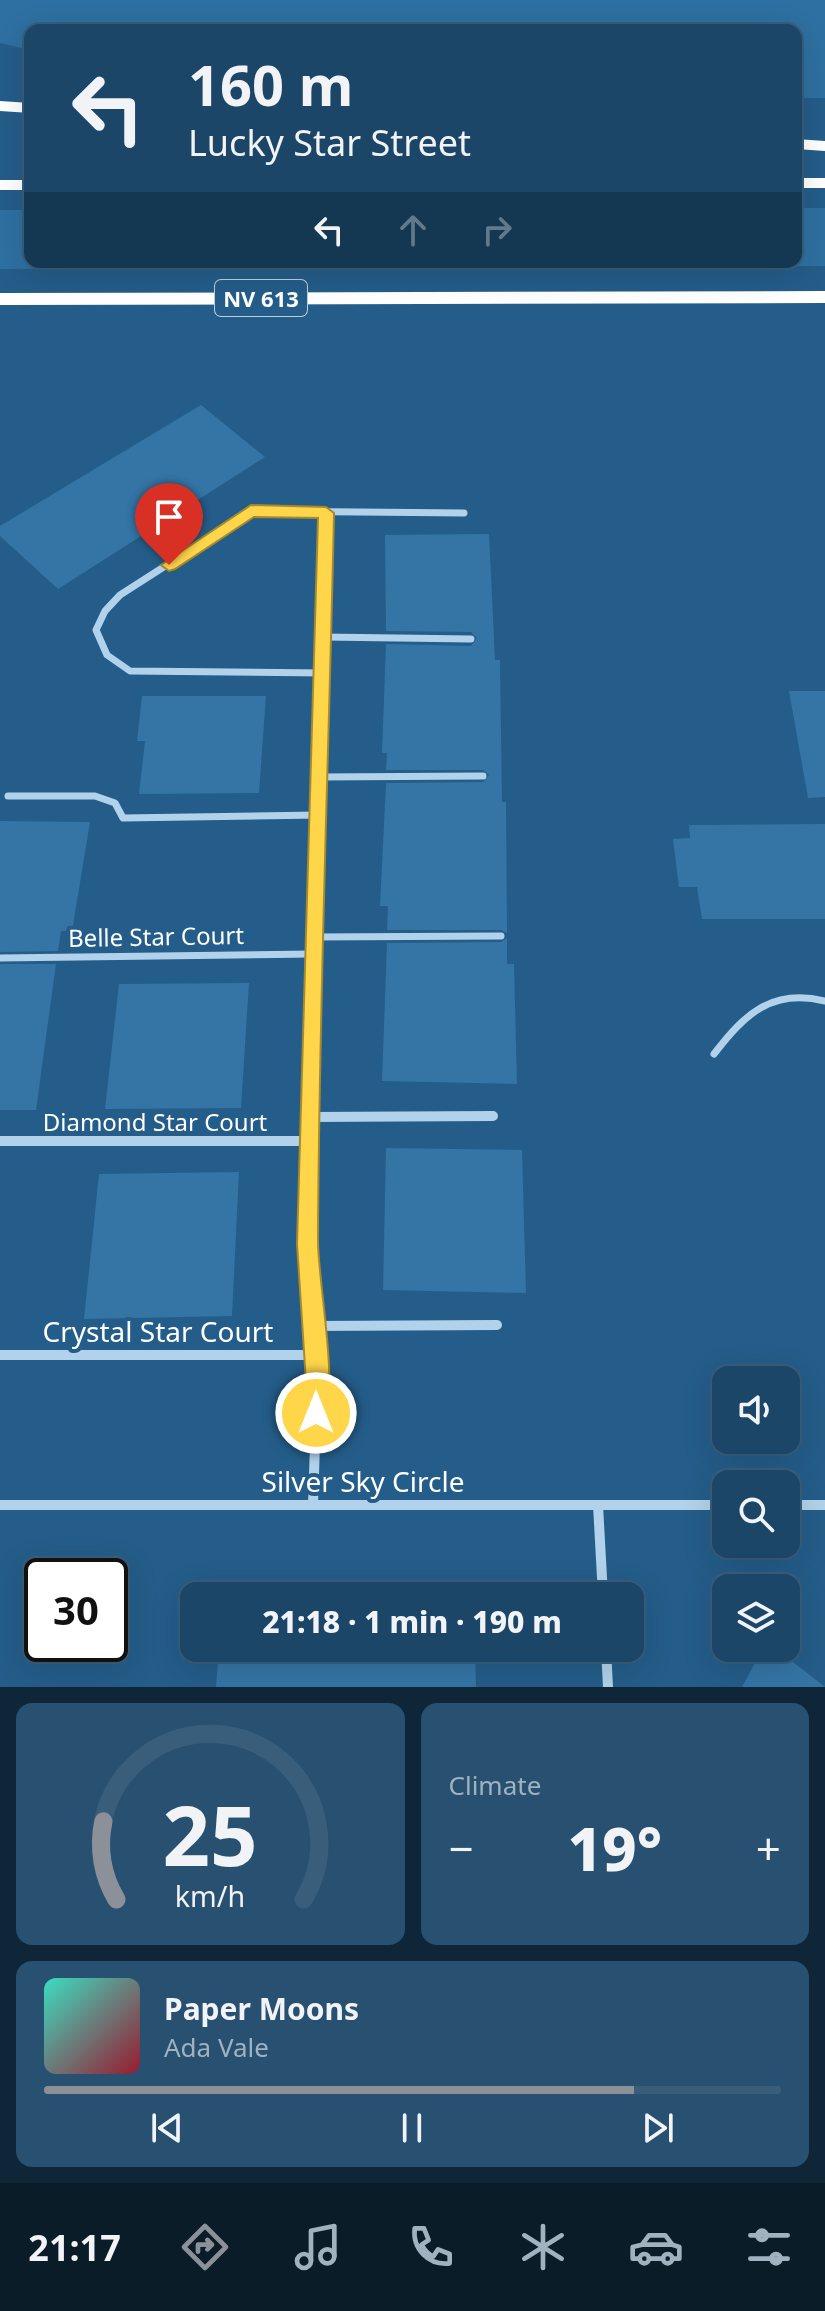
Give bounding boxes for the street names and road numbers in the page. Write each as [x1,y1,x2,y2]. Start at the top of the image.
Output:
road number: NV 613 [215,280,307,316]
street label: Belle Star Court [68,918,245,954]
street label: Diamond Star Court [43,1105,268,1138]
street label: Crystal Star Court [43,1312,273,1350]
street label: Silver Sky Circle [262,1462,464,1500]

